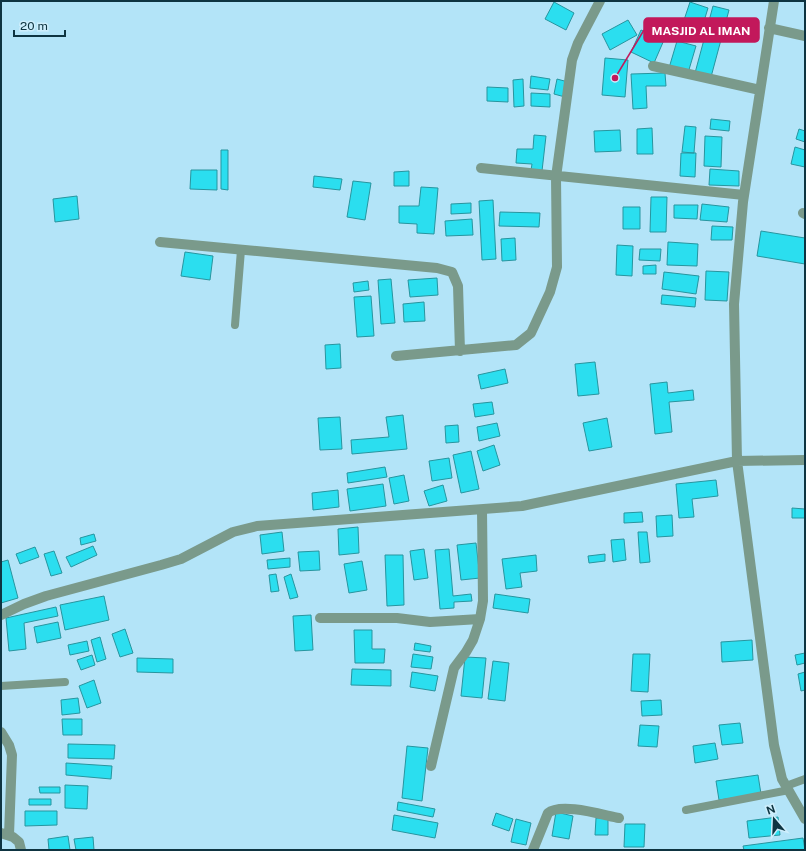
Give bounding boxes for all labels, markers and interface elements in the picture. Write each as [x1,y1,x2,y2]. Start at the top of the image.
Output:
scale bar [14,12,65,38]
callout: MASJID AL IMAN [644,18,759,42]
text: 20 m [20,19,48,33]
text: MASJID AL IMAN [652,24,751,38]
north arrow [754,799,794,839]
text: N [765,802,777,817]

